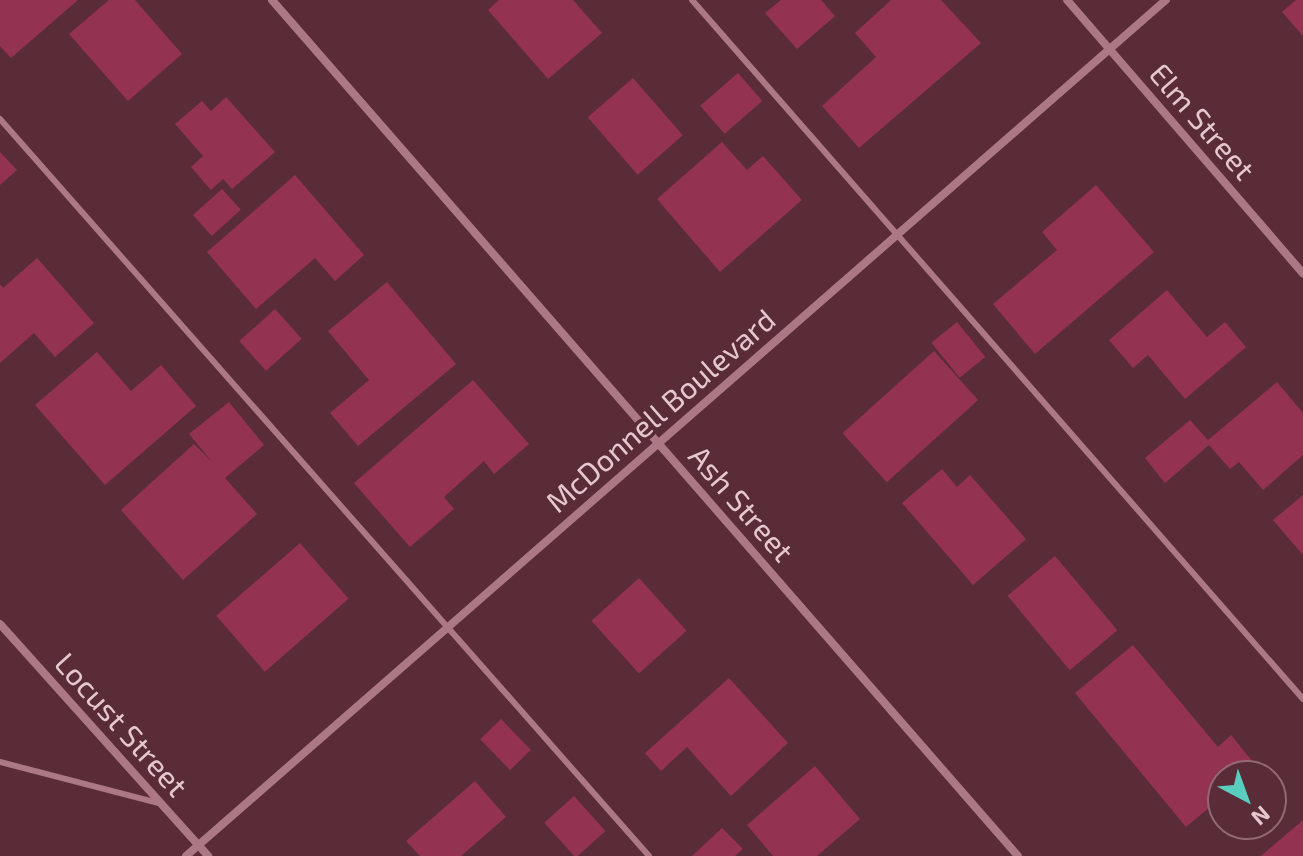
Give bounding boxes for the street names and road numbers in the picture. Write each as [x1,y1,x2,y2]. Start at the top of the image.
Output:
street label: Elm Street [1143,56,1263,186]
street label: McDonnell Boulevard [538,301,782,519]
street label: Ash Street [682,438,802,568]
street label: Locust Street [48,645,196,803]

